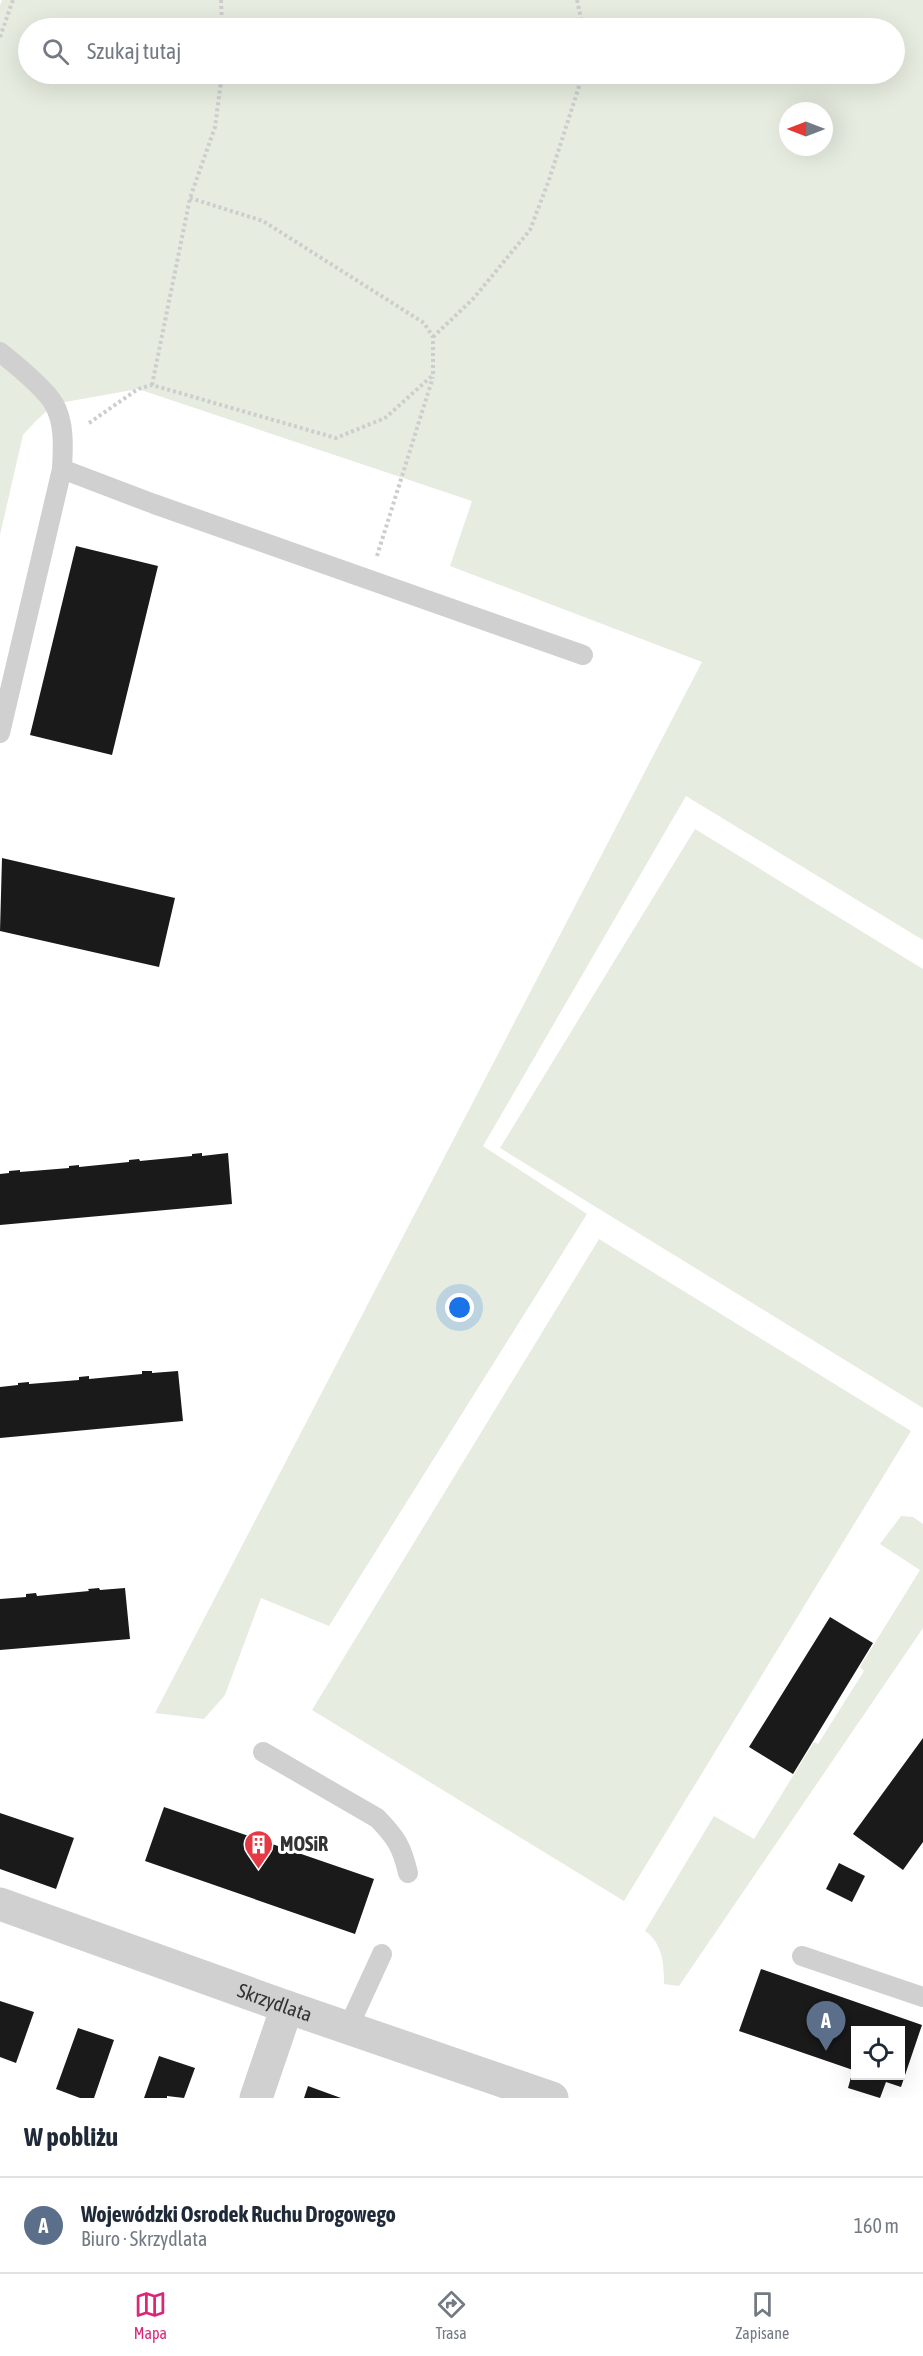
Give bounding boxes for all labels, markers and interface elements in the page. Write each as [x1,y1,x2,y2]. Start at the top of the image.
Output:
search box [18,18,905,84]
icon: search [39,35,72,68]
text: Szukaj tutaj [87,38,181,64]
north arrow [779,102,833,156]
your location [445,1293,474,1322]
building icon: MOSiR [243,1828,275,1870]
place label: MOSiR [280,1832,328,1855]
street label: Skrzydlata [235,1978,315,2026]
pin: A [806,2002,846,2051]
map controls [851,2026,905,2080]
button: locate [851,2026,905,2080]
text: W pobliżu [24,2122,118,2152]
text: Wojewódzki Osrodek Ruchu Drogowego [81,2201,396,2227]
text: A [39,2214,48,2237]
text: 160 m [854,2214,899,2237]
text: Biuro · Skrzydlata [81,2227,207,2250]
tab: Mapa [134,2288,167,2342]
tab: Trasa [435,2288,468,2342]
tab: Zapisane [735,2288,789,2342]

